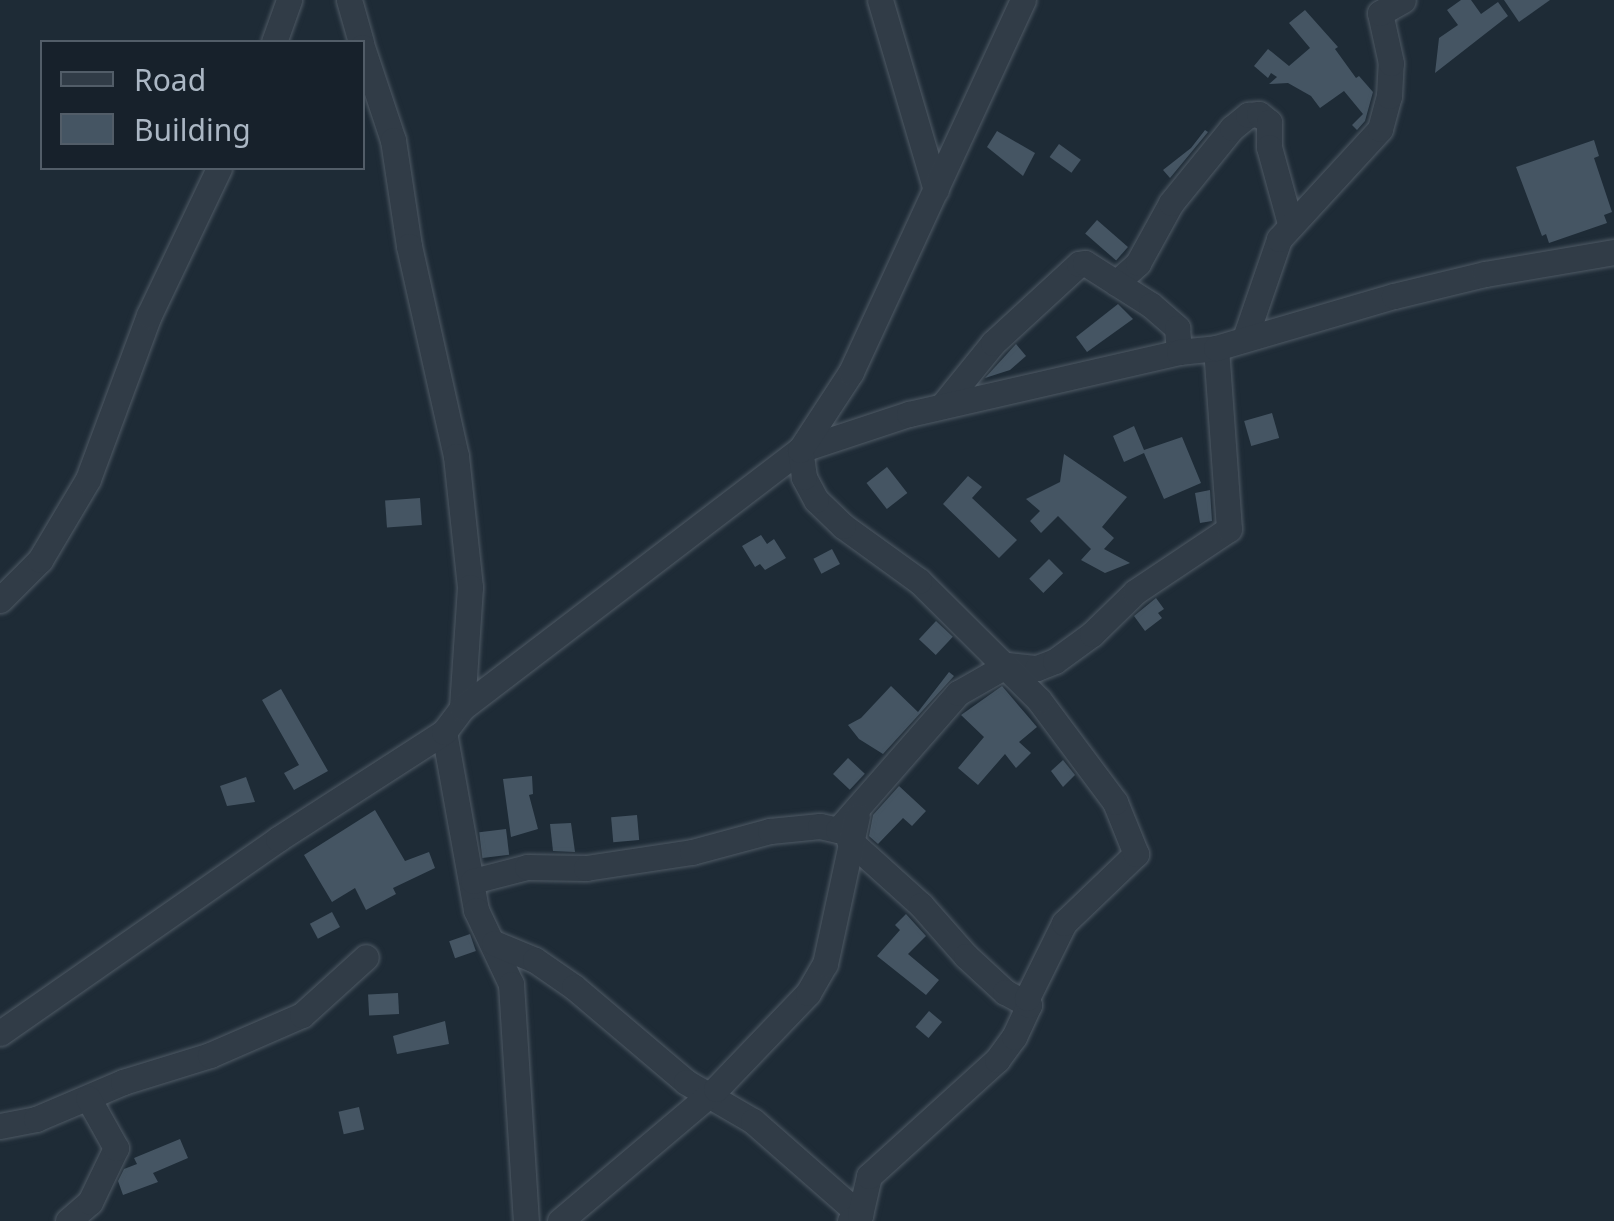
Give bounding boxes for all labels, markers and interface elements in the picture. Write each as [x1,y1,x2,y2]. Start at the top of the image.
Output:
legend [40,40,365,170]
text: Road [134,59,206,100]
text: Building [134,109,251,150]

